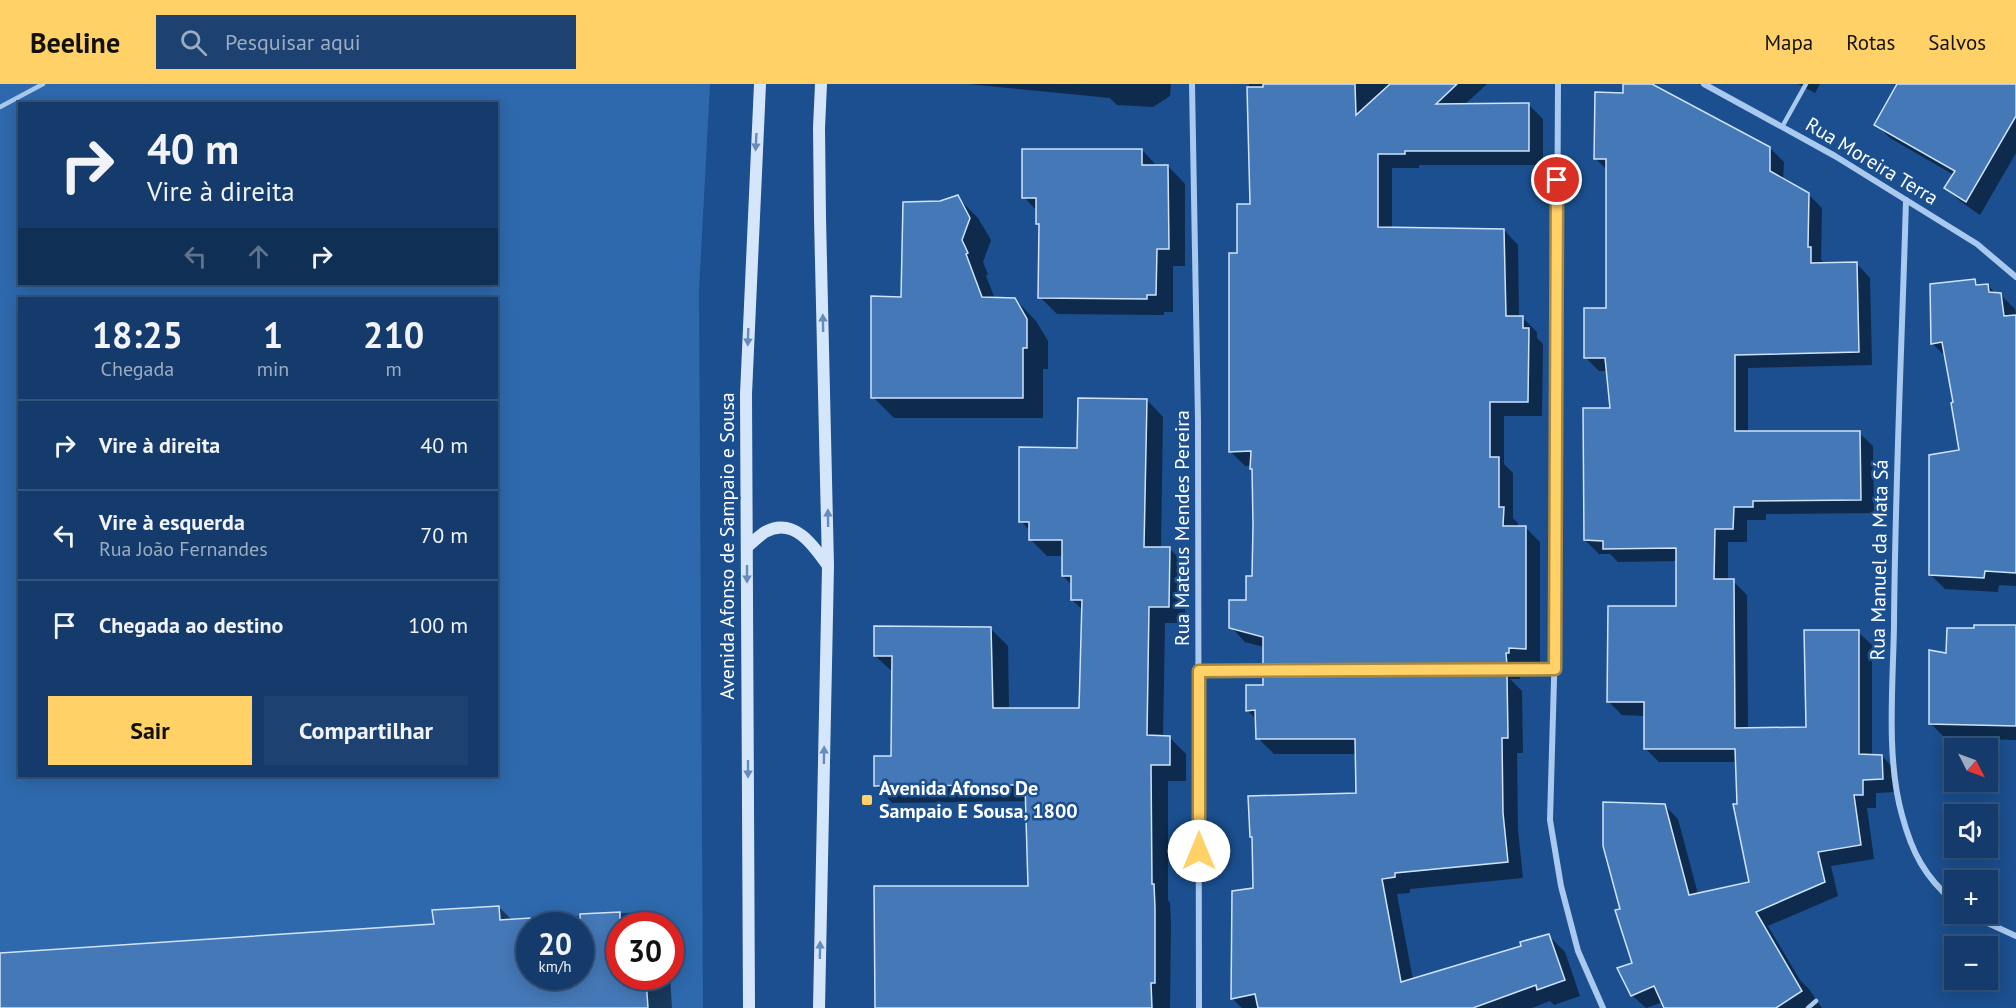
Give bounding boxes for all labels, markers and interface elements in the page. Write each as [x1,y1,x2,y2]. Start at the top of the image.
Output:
search box [156,15,576,69]
text: Beeline [30,24,120,61]
icon: search [177,26,210,59]
text: Pesquisar aqui [225,28,361,56]
text: Mapa [1764,29,1813,56]
text: Rotas [1846,29,1895,56]
text: Salvos [1928,29,1986,56]
street label: Rua Moreira Terra [1801,111,1943,211]
text: 40 m [147,121,239,176]
icon: right [48,126,126,204]
one-way arrow [751,133,761,152]
pin [1531,154,1582,205]
icon: arrive [1540,163,1573,196]
text: Vire à direita [147,174,295,208]
icon: left [179,240,212,273]
icon: ahead [242,240,275,273]
icon: right [305,240,338,273]
text: 18:25 [92,311,183,358]
text: 1 [263,311,283,358]
text: 210 [363,311,424,358]
one-way arrow [818,313,828,332]
one-way arrow [744,328,753,347]
text: Chegada [101,356,174,382]
text: min [257,356,289,382]
text: m [386,356,402,382]
street label: Avenida Afonso de Sampaio e Sousa [714,392,740,700]
street label: Rua Mateus Mendes Pereira [1169,410,1195,646]
icon: right [48,429,81,462]
text: Vire à direita [99,431,220,459]
text: 40 m [420,431,468,459]
street label: Rua Manuel da Mata Sá [1864,459,1894,661]
text: Vire à esquerda [99,508,245,536]
one-way arrow [823,508,833,527]
icon: left [48,519,81,552]
text: 70 m [420,521,468,549]
text: Rua João Fernandes [99,536,268,562]
one-way arrow [742,565,752,584]
icon: arrive [48,609,81,642]
text: Chegada ao destino [99,611,283,639]
text: 100 m [408,611,468,639]
button: Sair [48,696,252,765]
button: Compartilhar [264,696,468,765]
north arrow [1944,738,1998,792]
map controls [1944,738,1998,990]
one-way arrow [820,745,829,764]
one-way arrow [743,760,753,779]
place label: Avenida Afonso De Sampaio E Sousa, 1800 [879,775,1078,824]
marker: Avenida Afonso De Sampaio E Sousa, 1800 [860,793,874,807]
button: sound [1944,804,1998,858]
position arrow [1167,819,1231,883]
button: + [1944,870,1998,924]
speed limit sign: 30 [606,912,684,990]
text: 20 [538,924,572,963]
button: − [1944,936,1998,990]
one-way arrow [816,940,825,959]
text: km/h [539,957,571,976]

